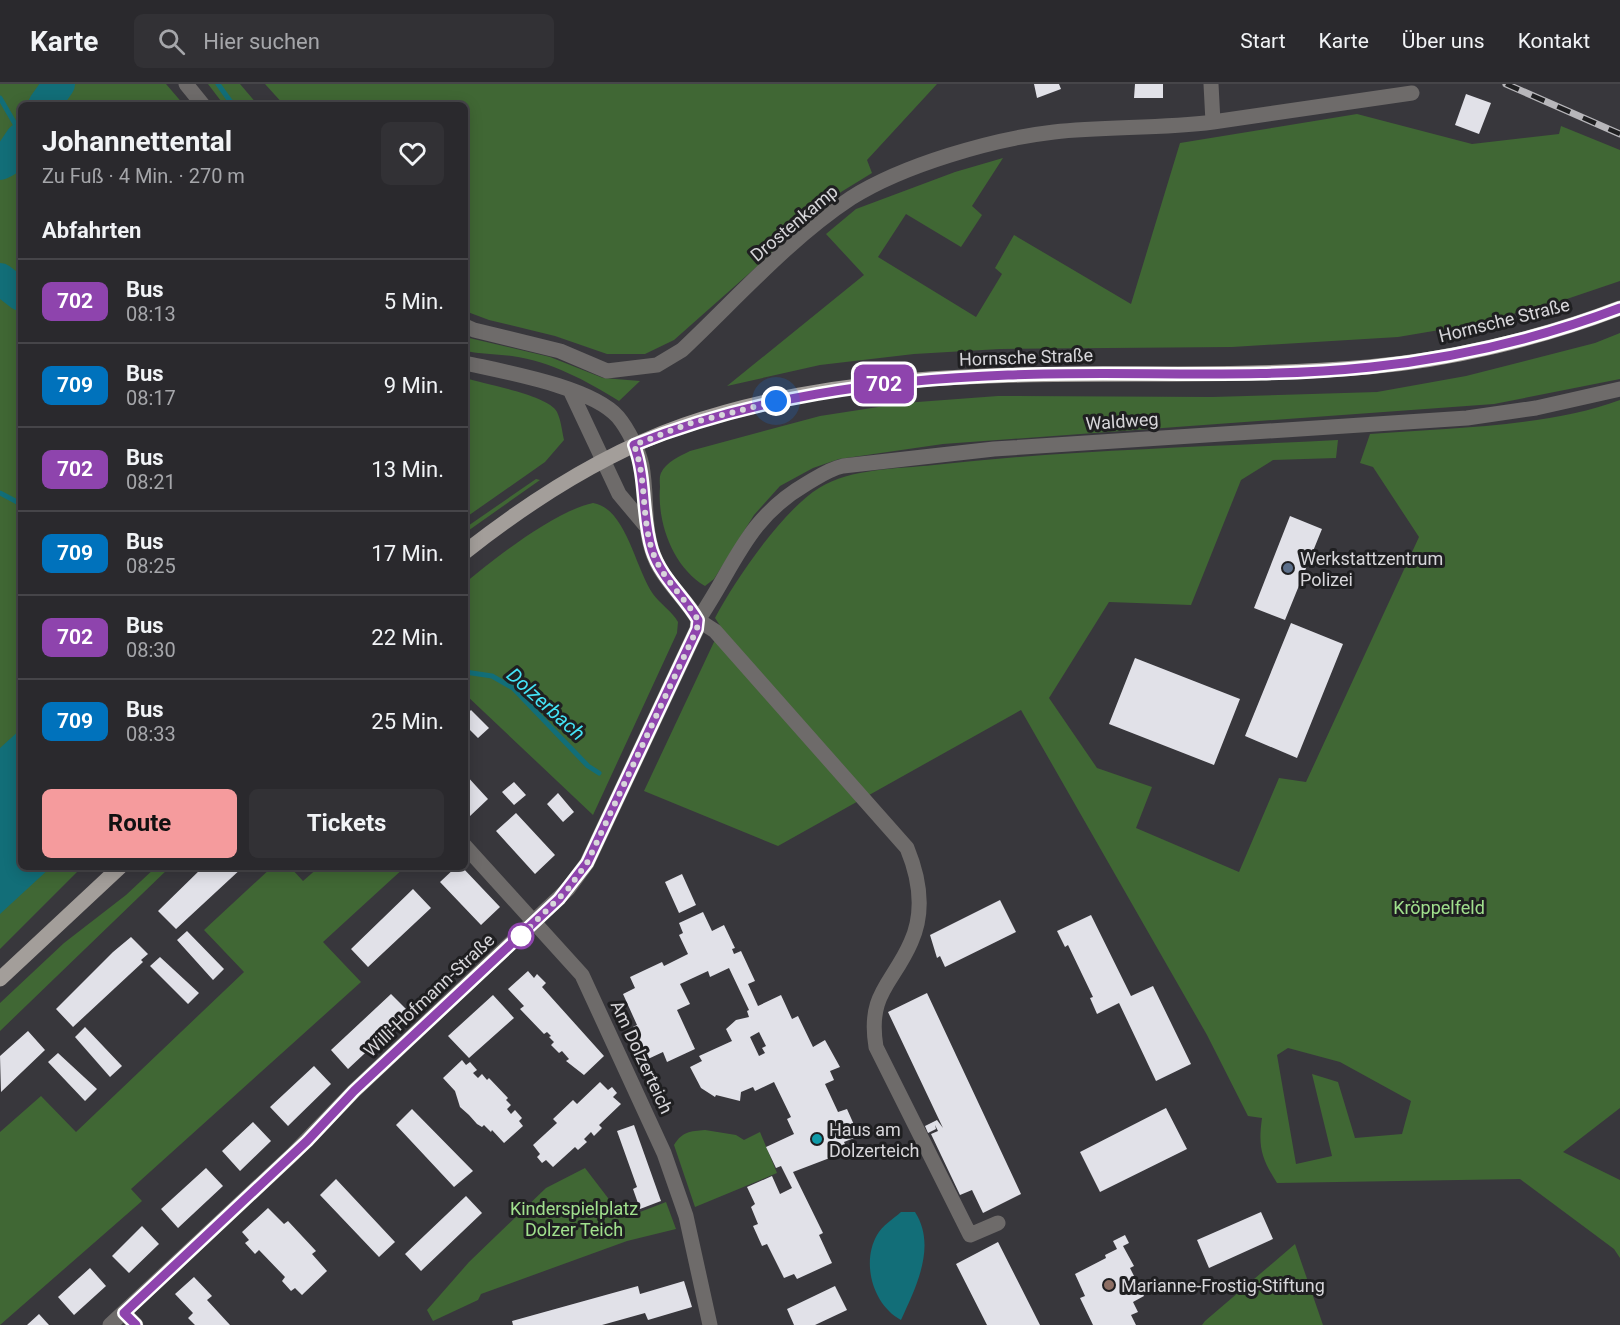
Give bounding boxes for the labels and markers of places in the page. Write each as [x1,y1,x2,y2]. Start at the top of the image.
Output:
place label: Werkstattzentrum Polizei [1300,548,1443,590]
marker: Werkstattzentrum Polizei [1281,561,1295,575]
unlabelled marker [508,923,534,949]
place label: Haus am Dolzerteich [829,1119,919,1161]
marker: Haus am Dolzerteich [810,1132,824,1146]
place label: Marianne-Frostig-Stiftung [1121,1275,1325,1296]
marker: Marianne-Frostig-Stiftung [1102,1278,1116,1292]

